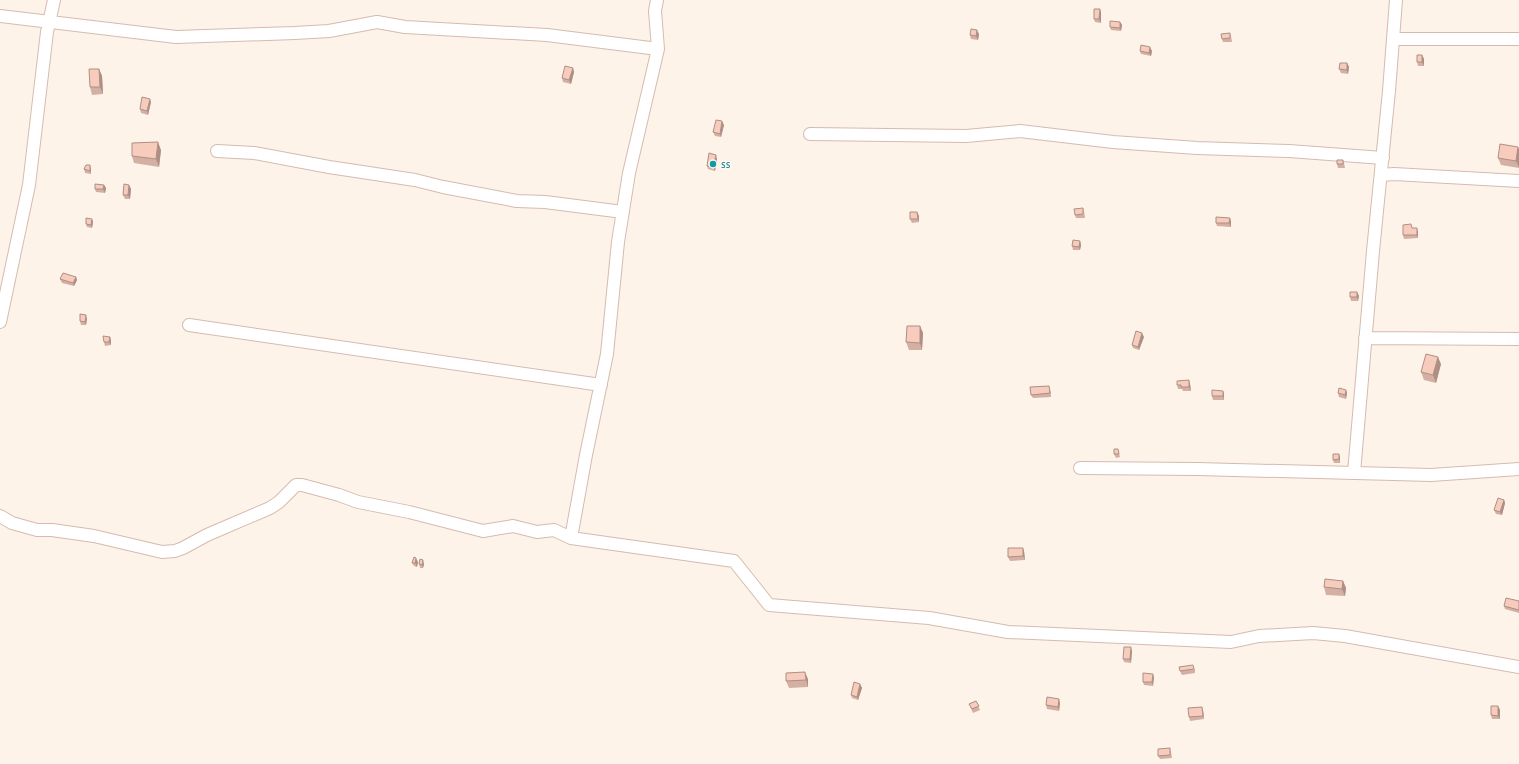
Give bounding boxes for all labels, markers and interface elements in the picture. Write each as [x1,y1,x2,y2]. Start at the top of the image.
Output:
place label: ss [721,157,731,171]
marker: ss [708,159,718,169]

